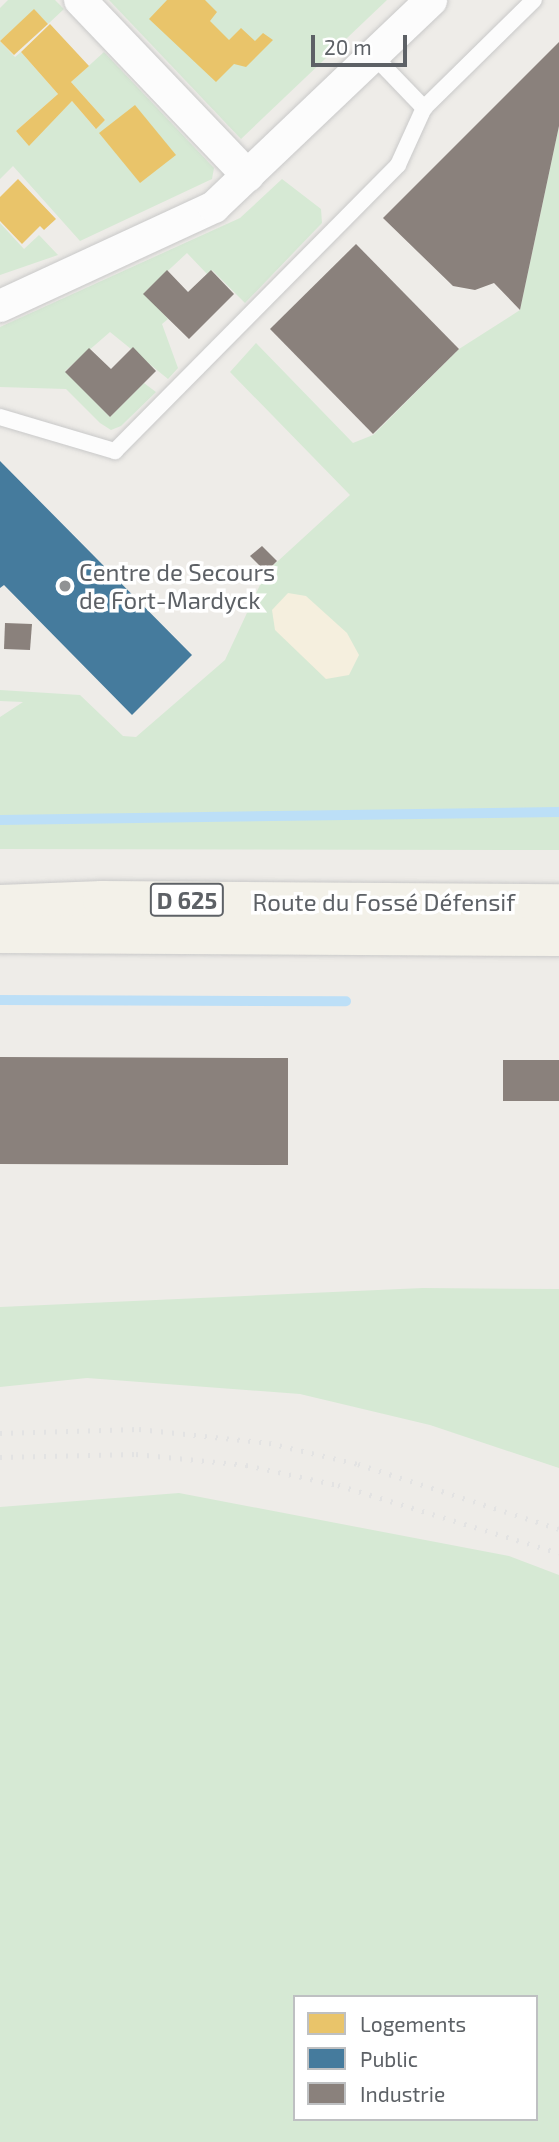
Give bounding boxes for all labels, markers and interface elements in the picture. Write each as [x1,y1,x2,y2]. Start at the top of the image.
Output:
scale bar [314,21,410,65]
text: 20 m [324,34,372,59]
place label: Centre de Secours de Fort-Mardyck [79,558,275,614]
marker: Centre de Secours de Fort-Mardyck [57,578,73,594]
road number: D 625 [148,880,226,920]
street label: Route du Fossé Défensif [253,888,515,916]
legend [293,1995,538,2121]
text: Logements [360,2011,466,2036]
text: Public [360,2046,418,2071]
text: Industrie [360,2081,445,2106]

